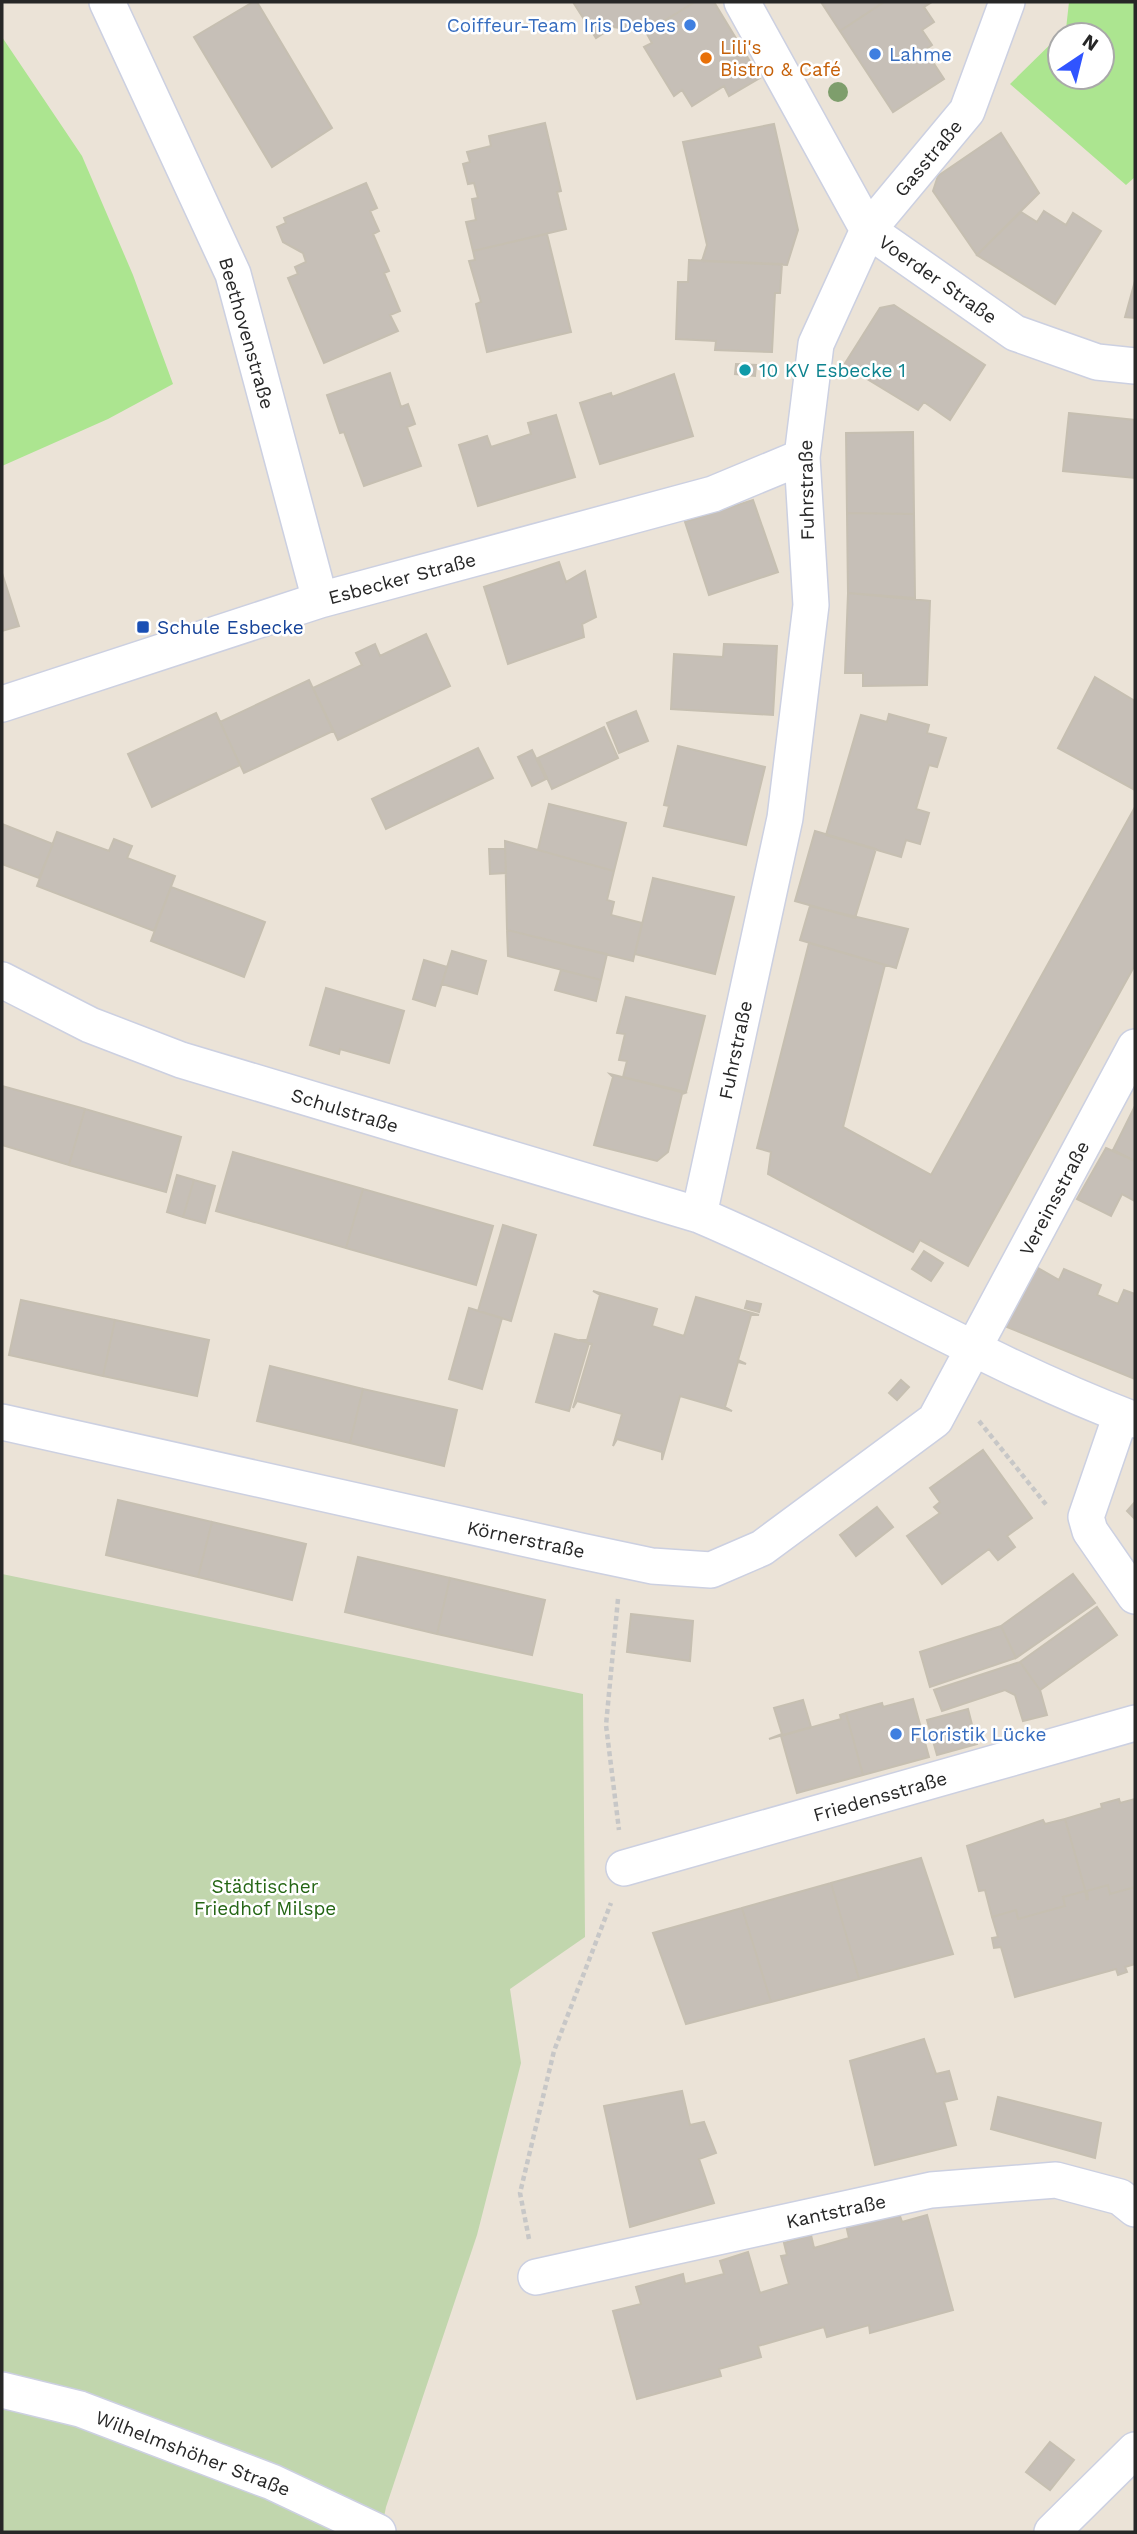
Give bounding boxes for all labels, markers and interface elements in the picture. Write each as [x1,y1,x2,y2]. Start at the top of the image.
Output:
place label: Coiffeur-Team Iris Debes [447,14,676,37]
marker: Coiffeur-Team Iris Debes [682,17,698,33]
north arrow [1046,21,1116,91]
text: N [1078,29,1103,56]
place label: Lili's Bistro & Café [720,36,841,81]
place label: Lahme [889,43,952,66]
marker: Lahme [867,46,883,62]
marker: Lili's Bistro & Café [698,50,714,66]
street label: Gasstraße [890,115,967,202]
street label: Voerder Straße [874,230,1001,329]
street label: Beethovenstraße [214,255,279,412]
place label: 10 KV Esbecke 1 [759,359,906,382]
marker: 10 KV Esbecke 1 [737,362,753,378]
street label: Fuhrstraße [794,440,819,540]
street label: Esbecker Straße [326,548,478,609]
place label: Schule Esbecke [157,616,304,639]
marker: Schule Esbecke [135,619,151,635]
street label: Fuhrstraße [714,999,757,1102]
street label: Schulstraße [288,1083,401,1138]
street label: Vereinsstraße [1015,1137,1094,1260]
street label: Körnerstraße [465,1516,587,1563]
place label: Floristik Lücke [910,1723,1046,1746]
marker: Floristik Lücke [888,1726,904,1742]
street label: Friedensstraße [811,1766,950,1827]
park label: Städtischer Friedhof Milspe [194,1875,336,1920]
street label: Kantstraße [784,2190,888,2233]
street label: Wilhelmshöher Straße [92,2406,293,2501]

